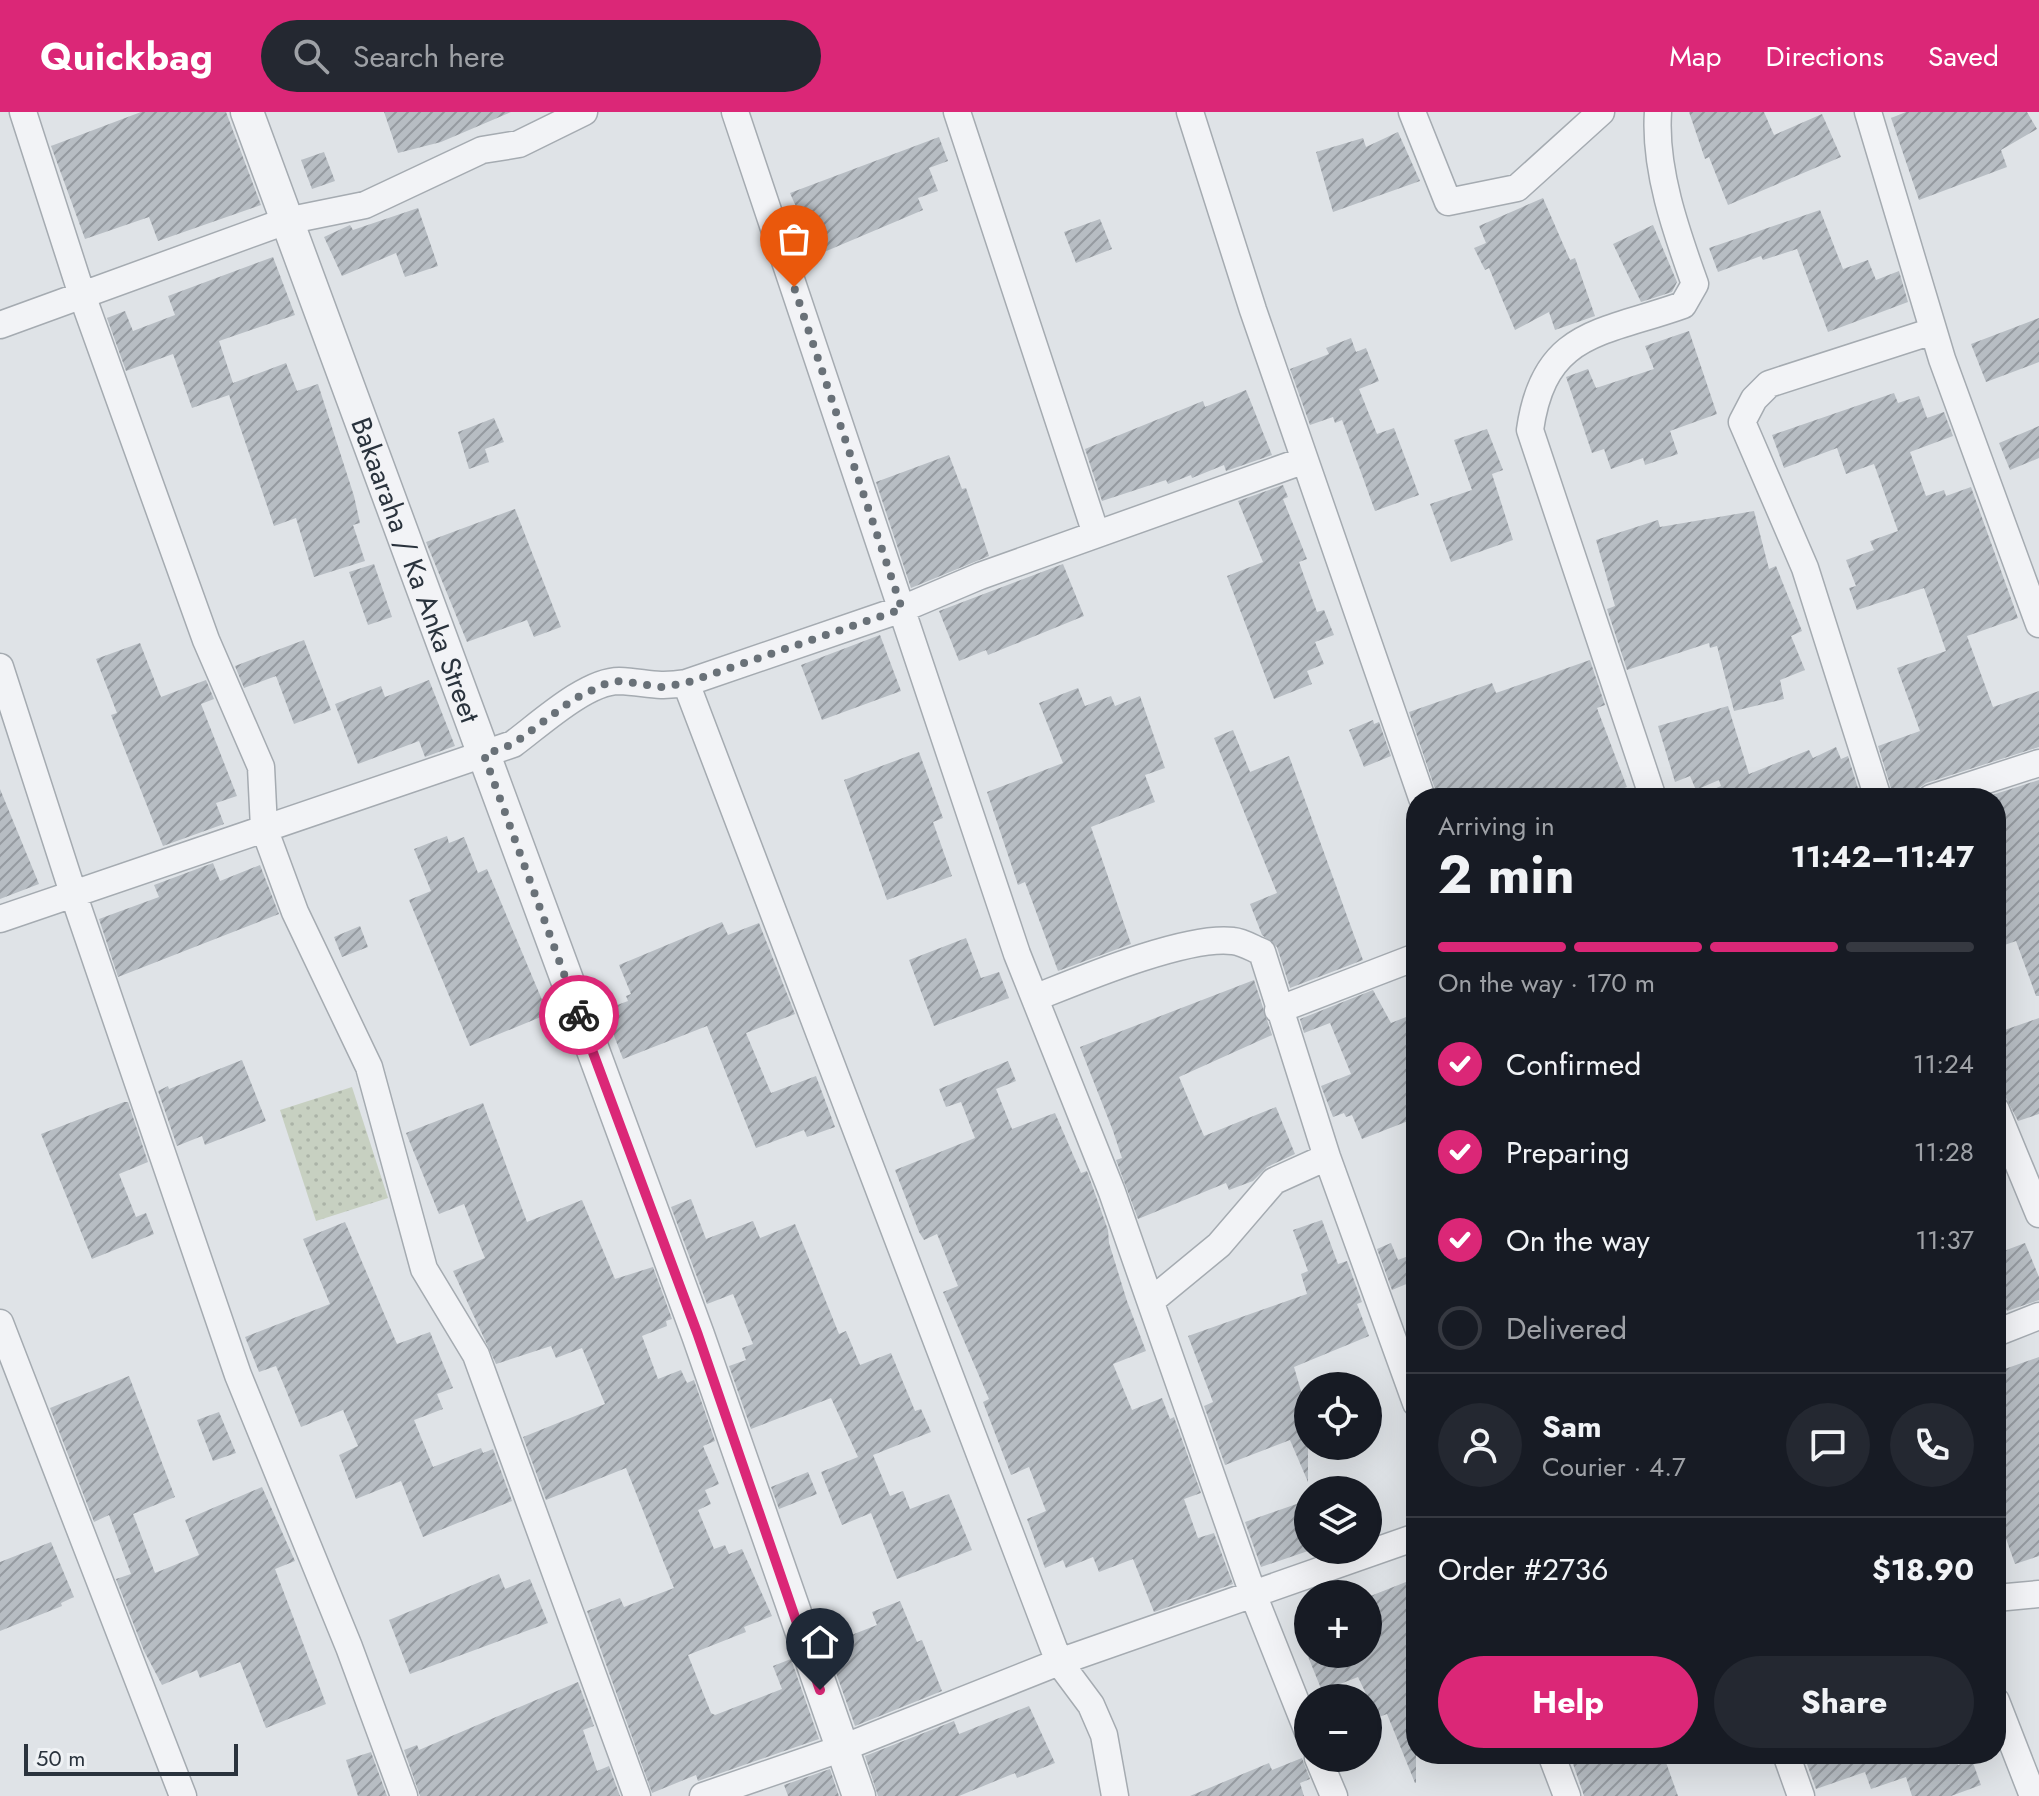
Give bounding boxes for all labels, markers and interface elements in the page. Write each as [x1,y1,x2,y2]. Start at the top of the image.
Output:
search box [261,20,821,92]
text: Quickbag [40,29,213,84]
icon: search [289,34,333,78]
text: Search here [353,35,505,78]
text: Map [1669,36,1721,77]
text: Directions [1765,36,1884,77]
text: Saved [1928,36,1999,77]
pin [760,205,828,287]
icon: bag [772,217,816,261]
street label: Bakaaraha / Ka Anka Street [340,412,491,729]
text: Arriving in [1438,807,1555,845]
text: 11:42–11:47 [1790,835,1974,878]
text: 2 min [1438,837,1575,913]
text: On the way · 170 m [1438,964,1655,1002]
courier [539,975,619,1055]
icon: bike [557,993,601,1037]
icon: check [1438,1042,1482,1086]
text: Confirmed [1506,1043,1641,1086]
text: 11:24 [1913,1045,1974,1083]
icon: check [1438,1130,1482,1174]
text: Preparing [1506,1131,1630,1174]
text: 11:28 [1914,1133,1974,1171]
icon: check [1438,1218,1482,1262]
text: On the way [1506,1219,1650,1262]
text: 11:37 [1915,1221,1974,1259]
text: Delivered [1506,1307,1627,1350]
map controls [1294,1372,1382,1772]
button: locate [1294,1372,1382,1460]
button: person [1438,1403,1522,1487]
button: chat [1786,1403,1870,1487]
button: phone [1890,1403,1974,1487]
text: Sam [1542,1405,1602,1448]
text: Courier · 4.7 [1542,1448,1686,1486]
button: layers [1294,1476,1382,1564]
text: Order #2736 [1438,1548,1608,1591]
text: $18.90 [1872,1548,1974,1591]
button: + [1294,1580,1382,1668]
pin [786,1608,854,1690]
icon: home [798,1620,842,1664]
button: Help [1438,1656,1698,1748]
button: Share [1714,1656,1974,1748]
button: − [1294,1684,1382,1772]
scale bar [24,1740,238,1776]
text: 50 m [36,1742,85,1774]

